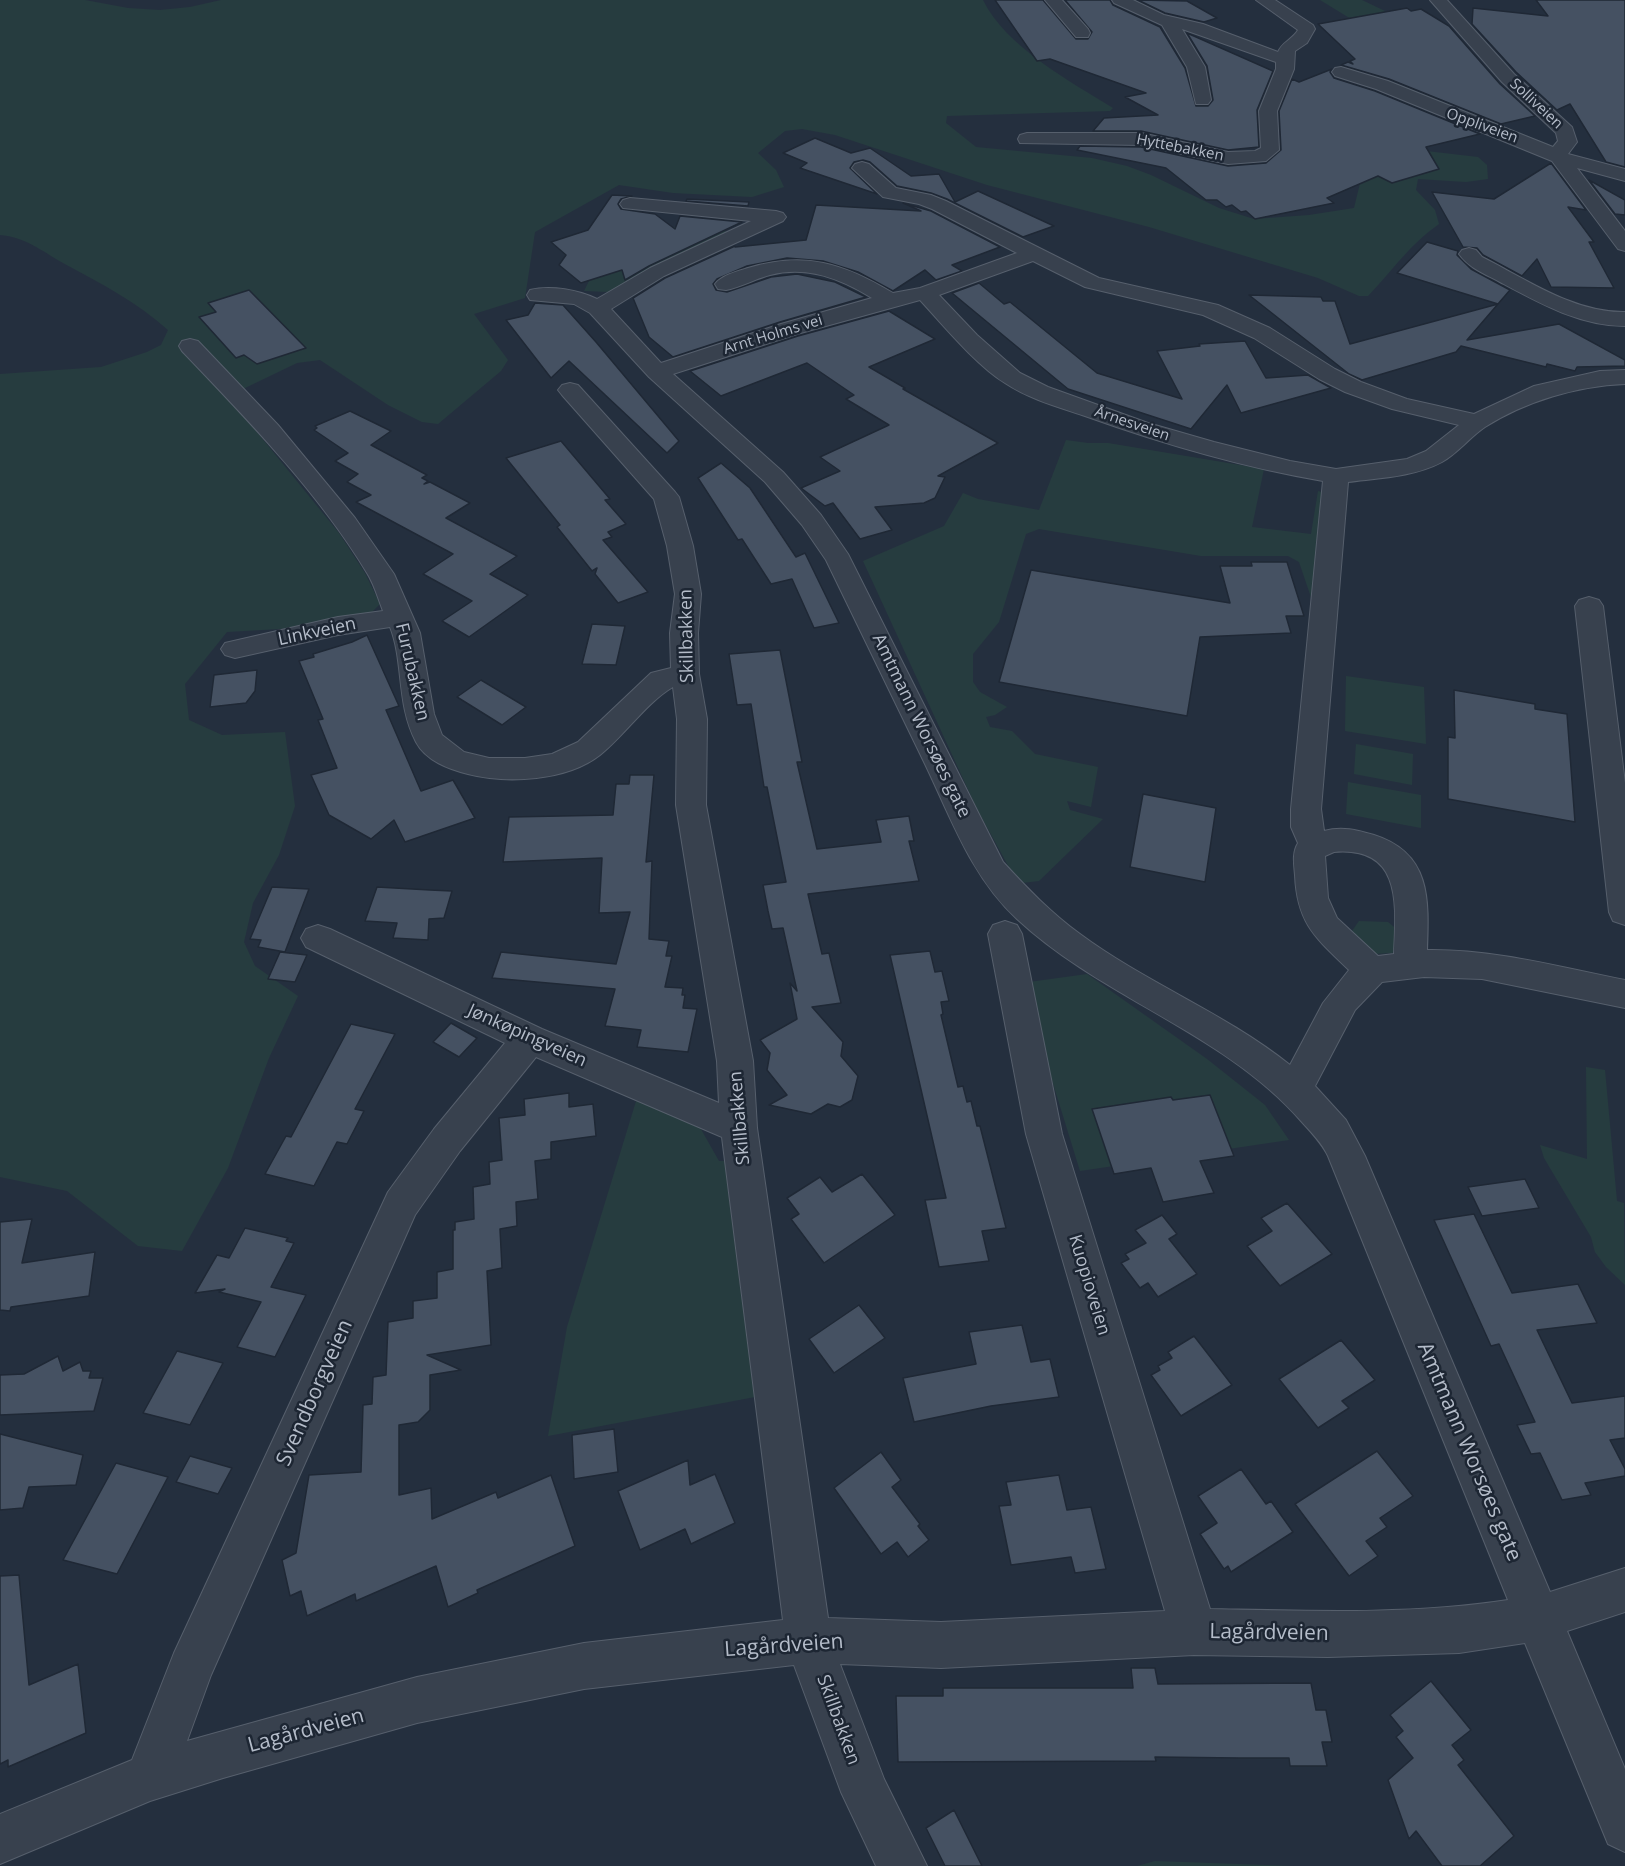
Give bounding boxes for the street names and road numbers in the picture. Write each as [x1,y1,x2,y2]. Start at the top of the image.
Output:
street label: Solliveien [1506,75,1566,133]
street label: Oppliveien [1444,105,1520,147]
street label: Hyttebakken [1135,131,1225,165]
street label: Arnt Holms vei [721,311,825,359]
street label: Årnesveien [1092,403,1172,445]
street label: Skillbakken [675,589,699,683]
street label: Linkveien [276,613,358,651]
street label: Furubakken [390,621,434,723]
street label: Amtmann Worsøes gate [867,631,975,821]
street label: Jønkøpingveien [464,1000,590,1072]
street label: Skillbakken [725,1070,755,1166]
street label: Kuopioveien [1063,1232,1115,1338]
street label: Svendborgveien [272,1316,358,1470]
street label: Amtmann Worsøes gate [1411,1339,1527,1565]
street label: Lagårdveien [1209,1619,1329,1647]
street label: Lagårdveien [724,1629,844,1663]
street label: Skillbakken [812,1672,864,1768]
street label: Lagårdveien [245,1703,367,1759]

